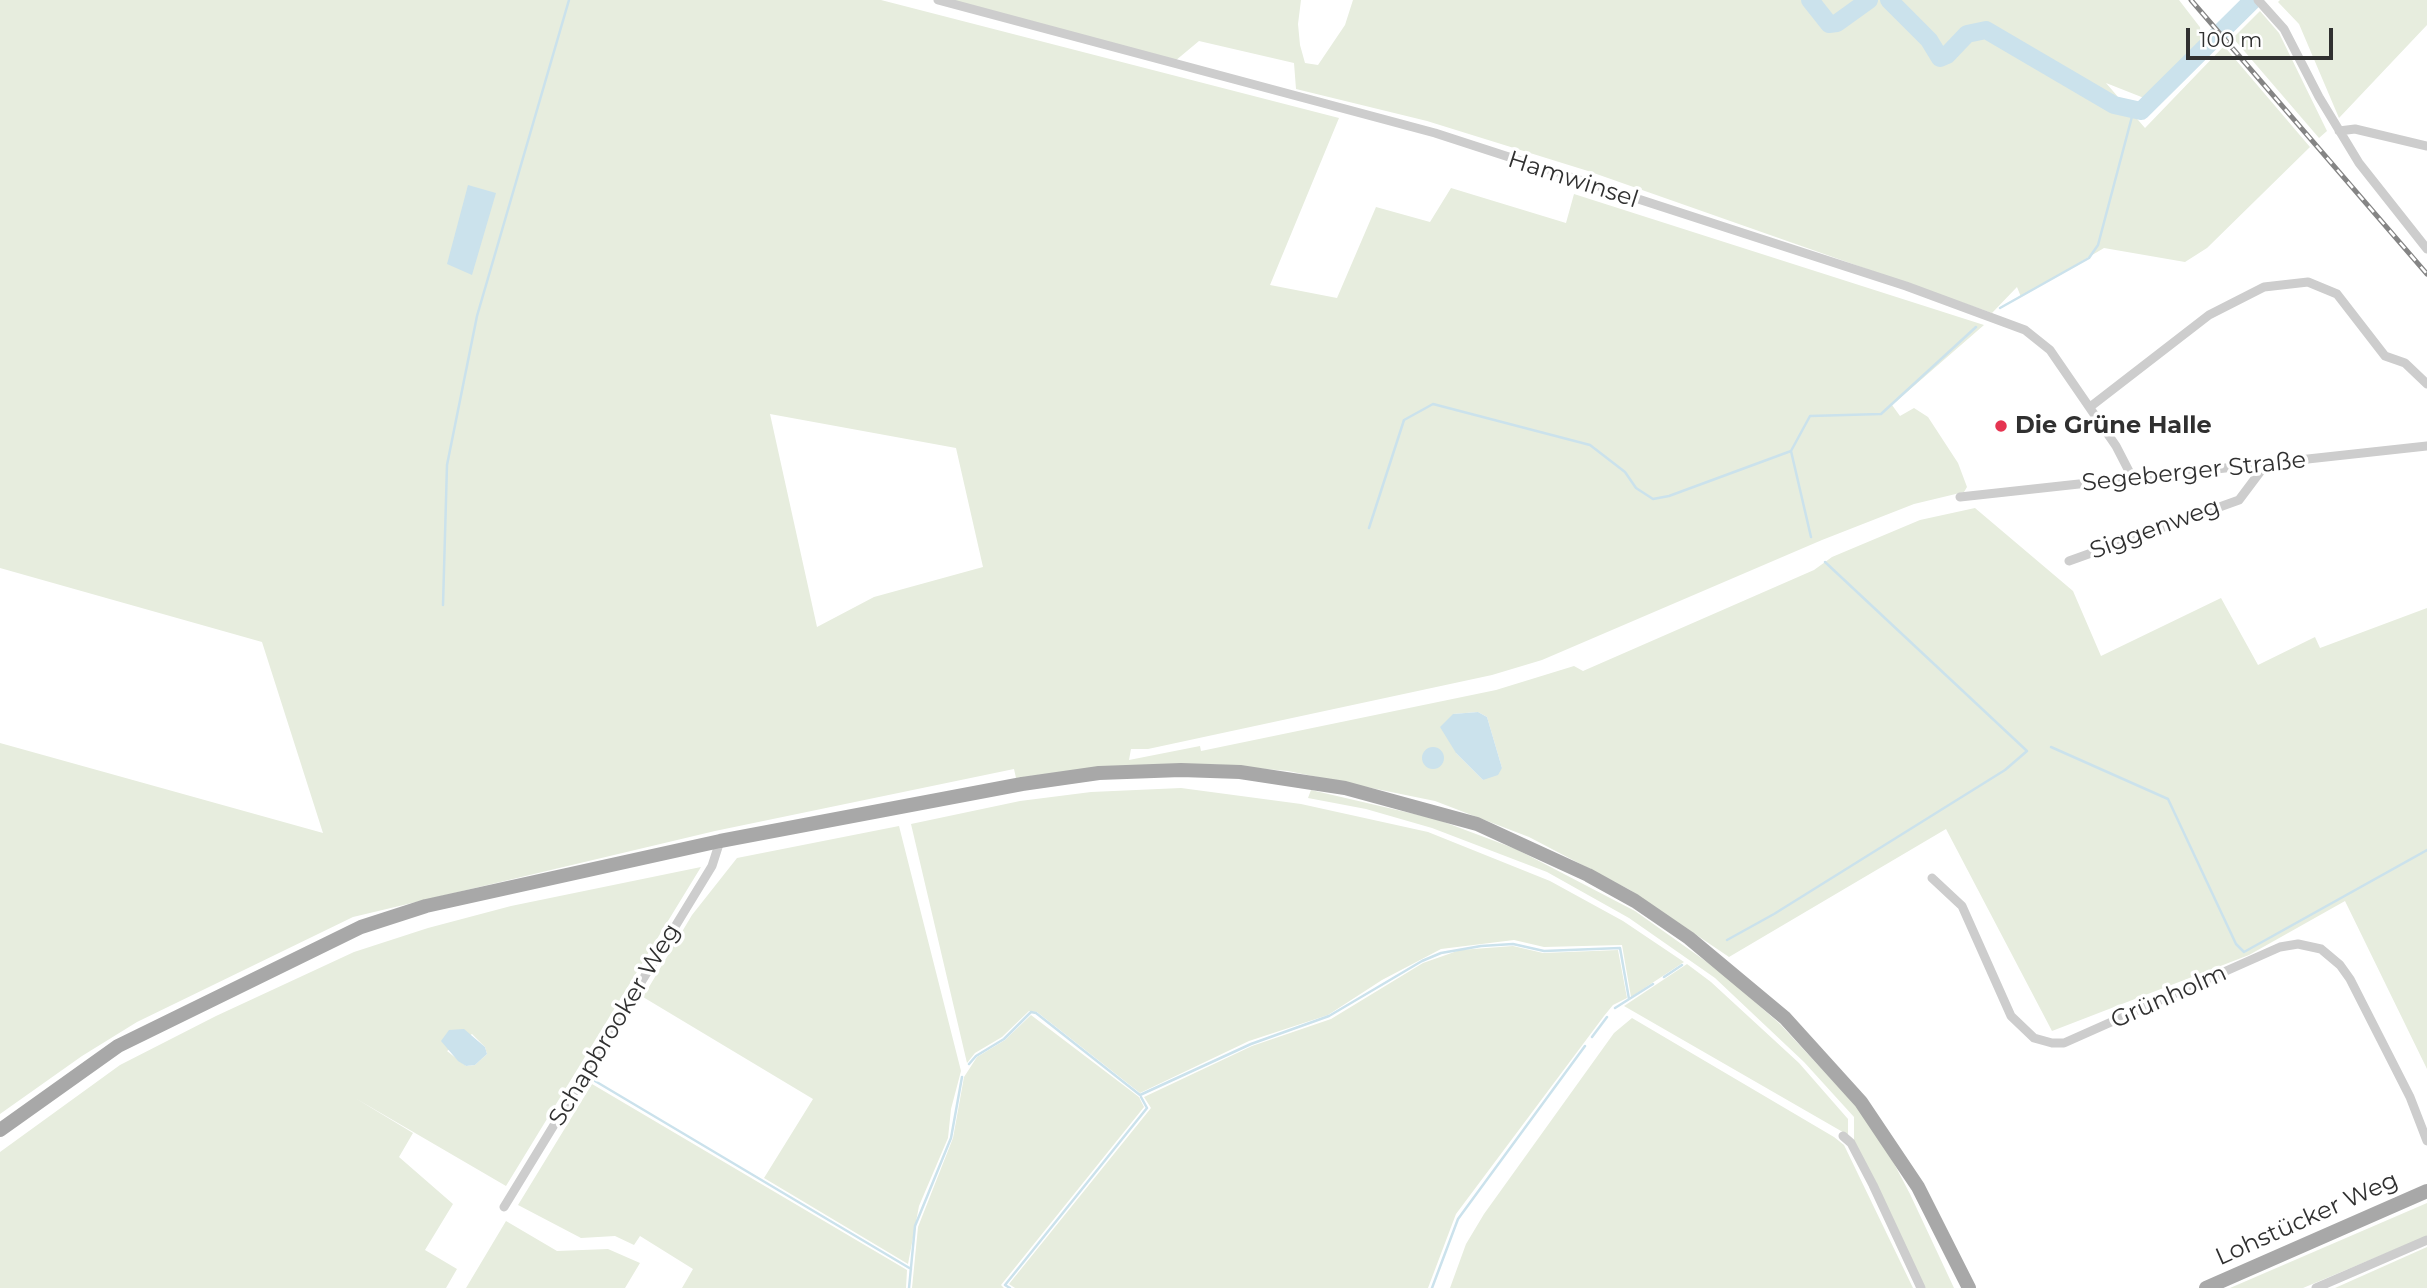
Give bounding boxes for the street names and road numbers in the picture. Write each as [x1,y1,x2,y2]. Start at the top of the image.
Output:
street label: Hamwinsel [1504,145,1642,215]
street label: Segeberger Straße [2081,446,2307,498]
street label: Siggenweg [2086,492,2224,566]
street label: Schapbrooker Weg [543,919,687,1131]
street label: Grünholm [2107,959,2231,1035]
street label: Lohstücker Weg [2211,1166,2403,1272]

